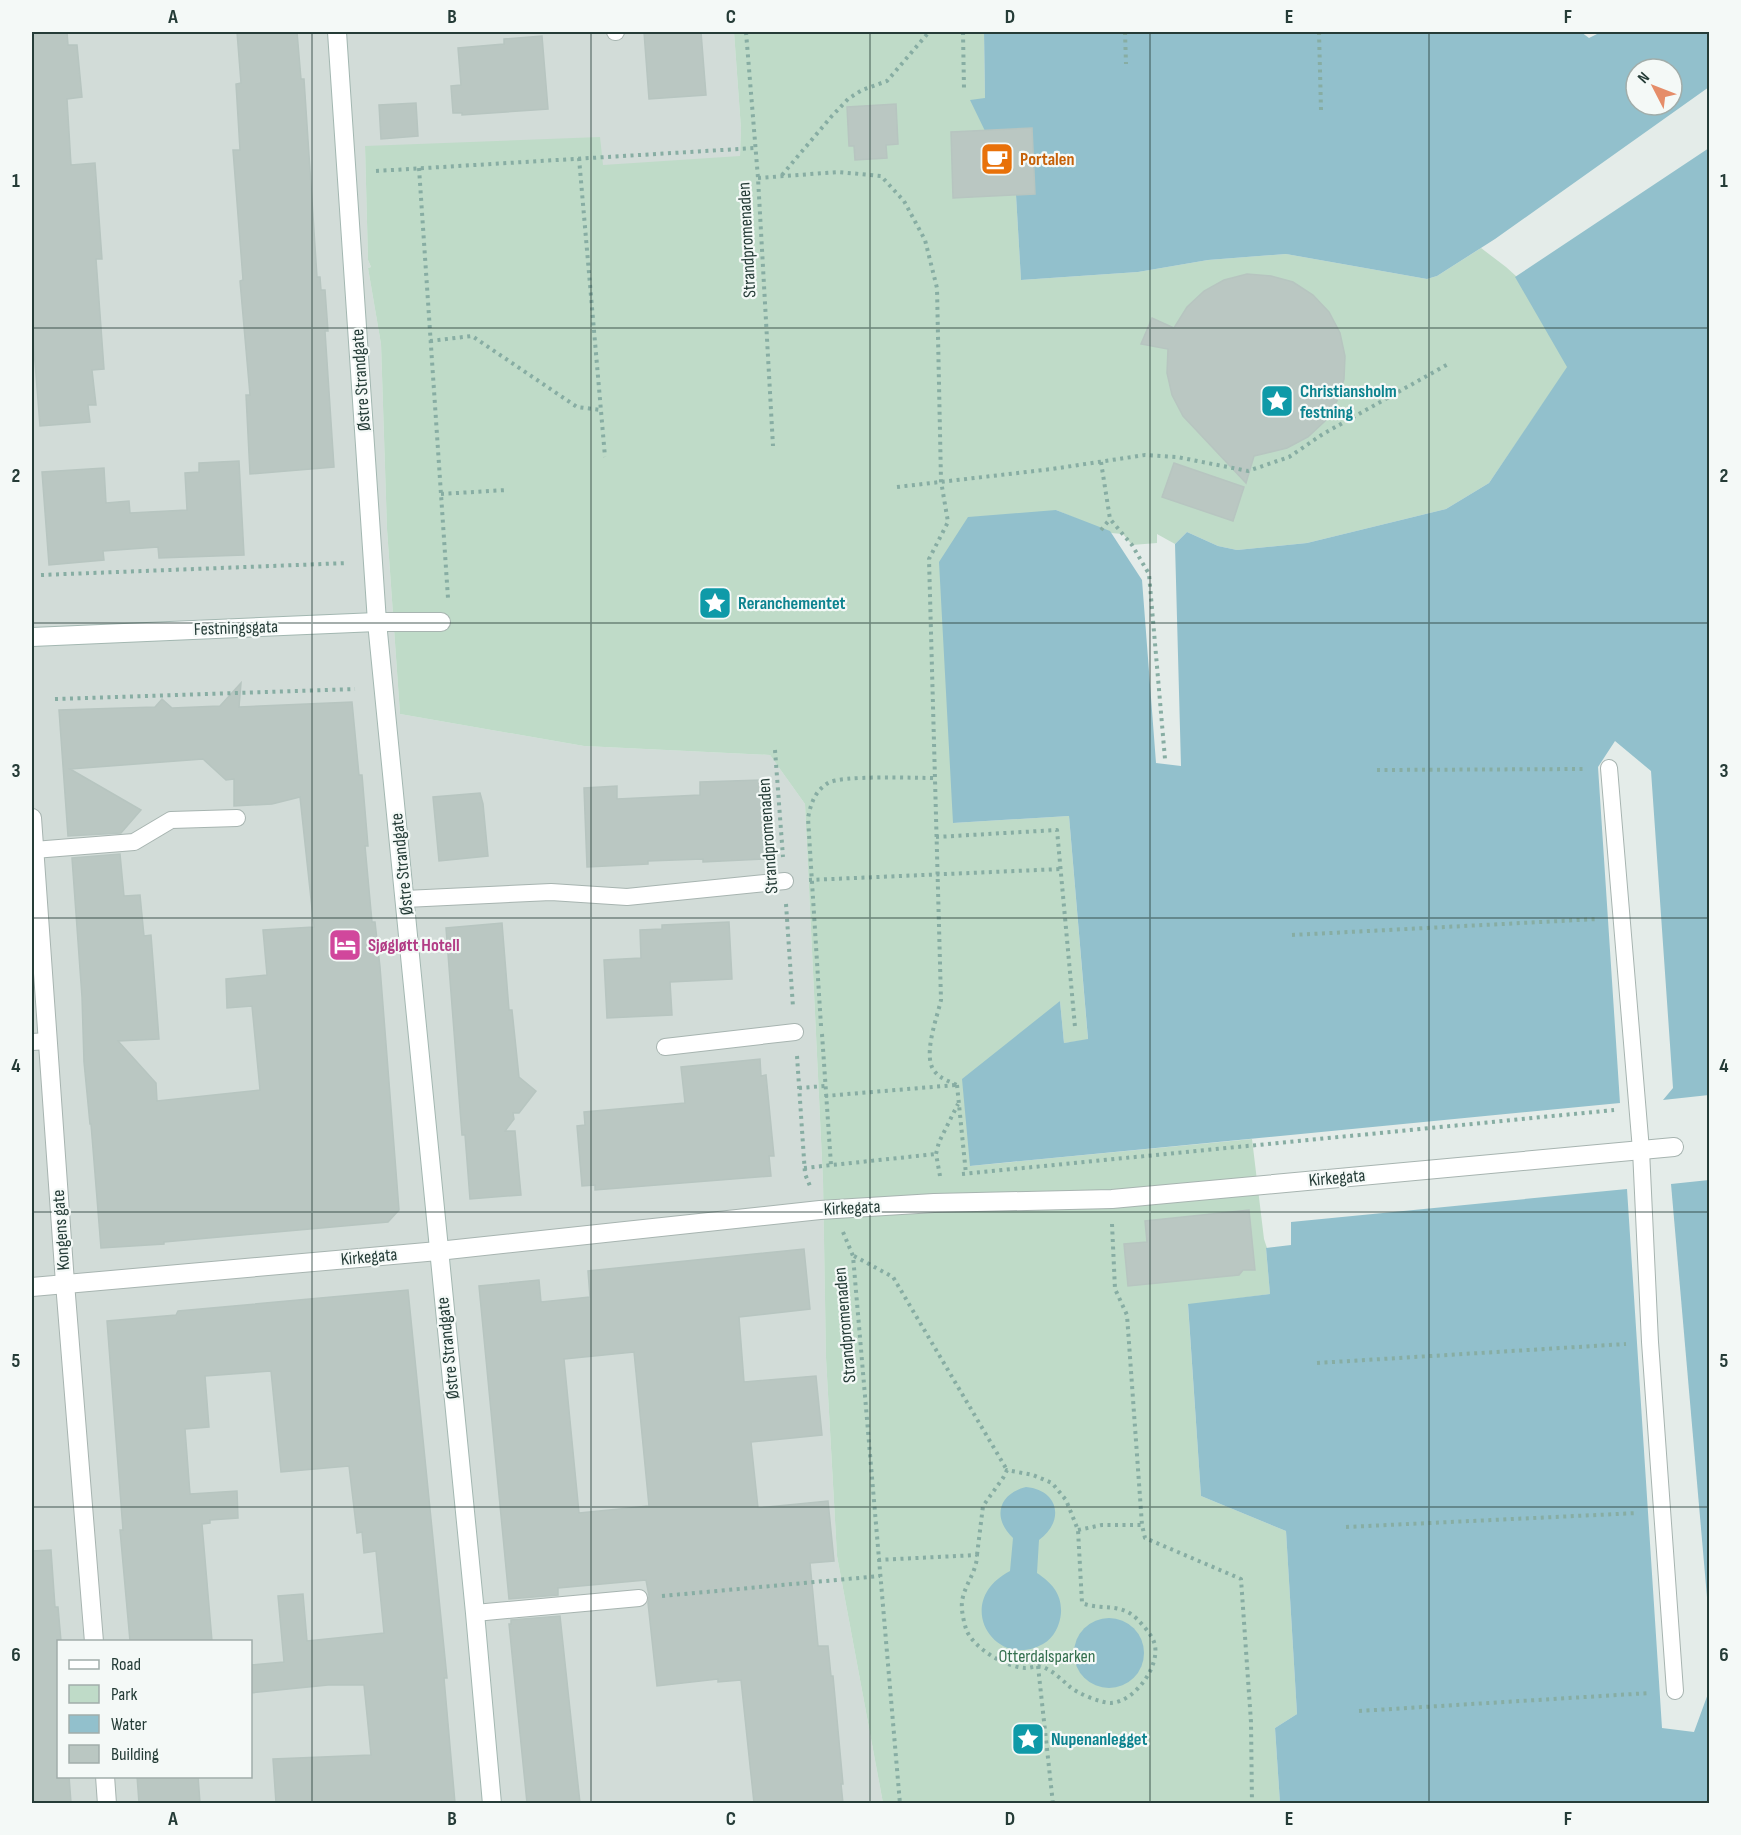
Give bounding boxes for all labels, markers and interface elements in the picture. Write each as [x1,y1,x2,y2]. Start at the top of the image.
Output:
text: A [167,5,178,29]
text: B [447,5,457,29]
text: C [726,5,736,29]
text: D [1005,5,1015,29]
text: E [1285,5,1293,29]
text: F [1564,5,1572,29]
north arrow [1624,57,1684,117]
text: N [1634,68,1654,87]
cafe icon: Portalen [979,141,1015,177]
place label: Portalen [1020,149,1074,170]
text: 1 [12,169,20,193]
text: 1 [1720,169,1728,193]
street label: Strandpromenaden [733,182,761,298]
street label: Østre Strandgate [347,328,375,432]
place label: Christiansholm festning [1300,381,1397,423]
place icon: Christiansholm festning [1259,383,1295,419]
text: 2 [12,464,20,488]
text: 2 [1720,464,1728,488]
place icon: Reranchementet [697,585,733,621]
place label: Reranchementet [738,593,846,614]
street label: Festningsgata [194,616,279,640]
text: 3 [12,759,21,783]
text: 3 [1720,759,1729,783]
street label: Strandpromenaden [753,777,783,895]
street label: Østre Strandgate [386,812,418,916]
hotel icon: Sjøgløtt Hotell [327,927,363,963]
place label: Sjøgløtt Hotell [368,935,460,956]
text: 4 [11,1054,21,1078]
text: 4 [1719,1054,1729,1078]
street label: Kirkegata [1308,1165,1366,1191]
street label: Kongens gate [48,1189,74,1271]
street label: Kirkegata [823,1196,881,1220]
street label: Kirkegata [340,1244,398,1270]
street label: Strandpromenaden [829,1266,861,1384]
street label: Østre Strandgate [432,1296,464,1400]
text: 5 [12,1349,21,1373]
text: 5 [1720,1349,1729,1373]
legend [57,1640,252,1778]
text: 6 [11,1643,21,1667]
text: 6 [1719,1643,1729,1667]
park label: Otterdalsparken [998,1646,1096,1667]
text: Road [111,1654,141,1675]
text: Park [111,1684,137,1705]
text: Water [111,1714,147,1735]
place icon: Nupenanlegget [1010,1721,1046,1757]
place label: Nupenanlegget [1051,1729,1148,1750]
text: Building [111,1744,159,1765]
text: A [167,1807,178,1831]
text: B [447,1807,457,1831]
text: C [726,1807,736,1831]
text: D [1005,1807,1015,1831]
text: E [1285,1807,1293,1831]
text: F [1564,1807,1572,1831]

